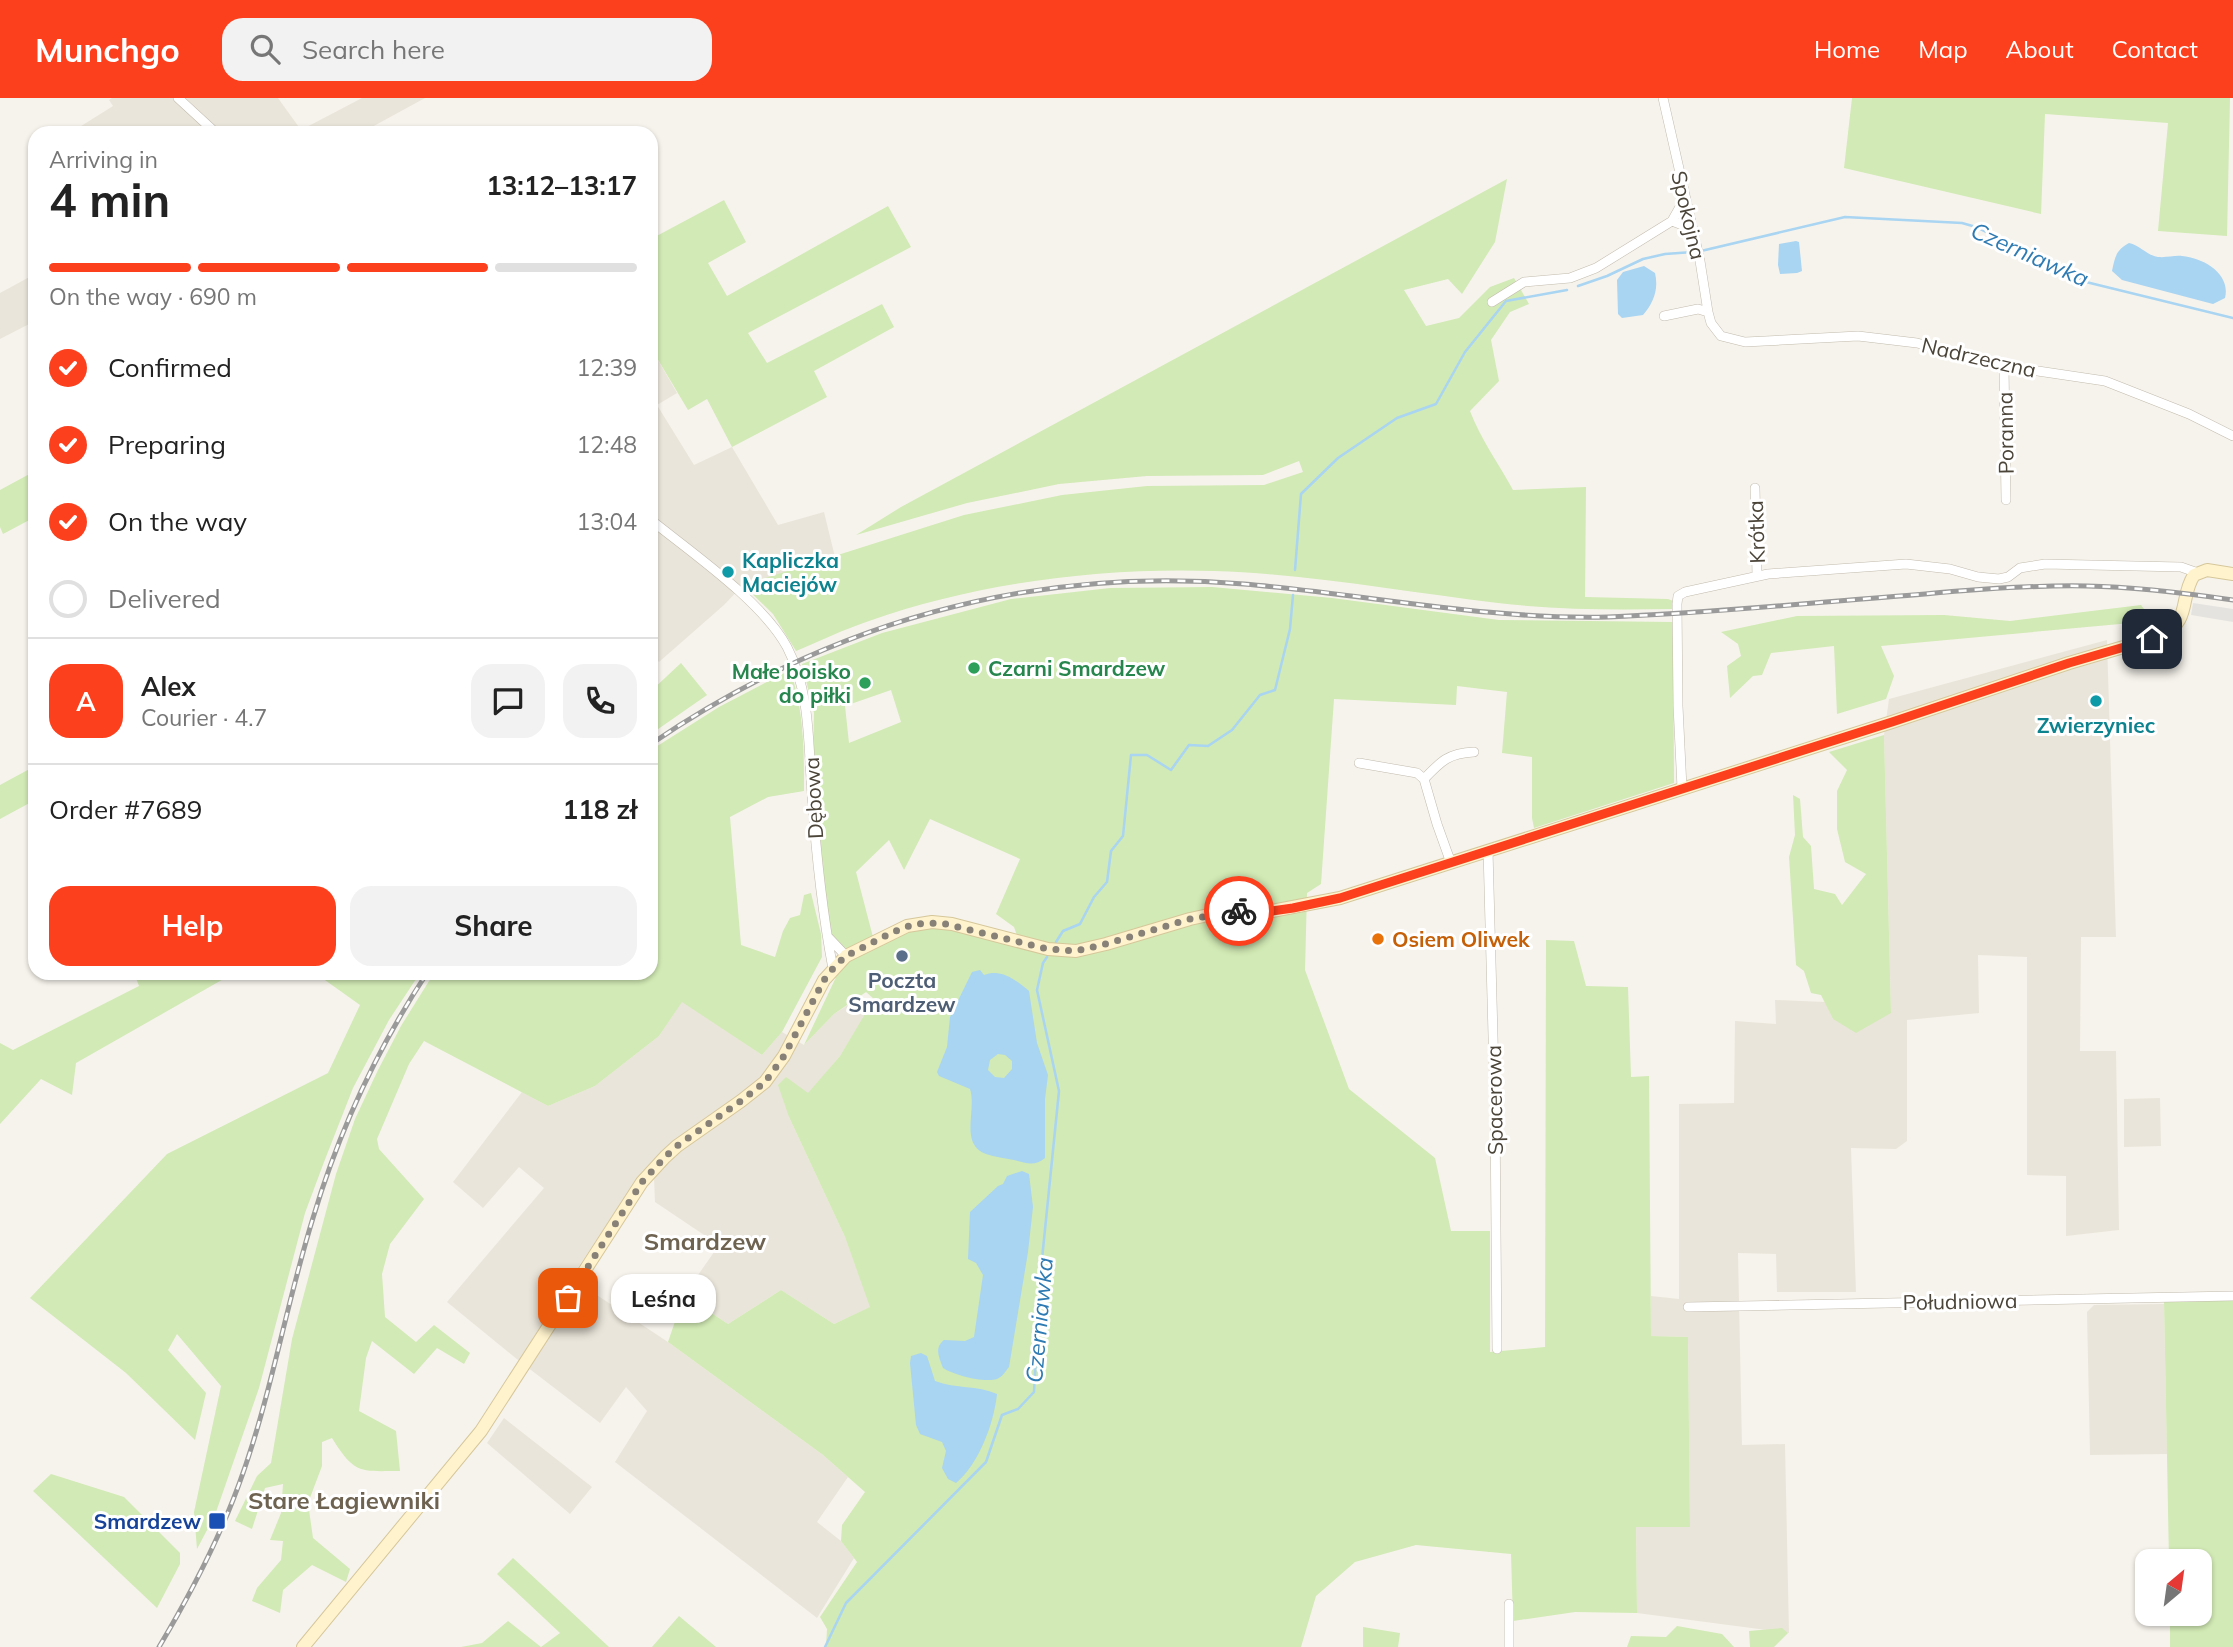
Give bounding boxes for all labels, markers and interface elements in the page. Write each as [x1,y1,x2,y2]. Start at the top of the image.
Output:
search box [222,18,712,81]
text: Munchgo [35,29,180,70]
icon: search [246,30,284,68]
text: Search here [302,33,445,66]
text: Home [1814,34,1880,64]
text: Map [1918,34,1968,64]
text: About [2006,34,2074,64]
text: Contact [2112,34,2198,64]
text: Arriving in [49,145,158,174]
street label: Spokojna [1666,168,1712,262]
text: 13:12–13:17 [486,169,637,202]
text: 4 min [49,171,170,229]
water label: Czerniawka [1967,215,2094,293]
text: On the way · 690 m [49,282,257,311]
street label: Nadrzeczna [1919,331,2039,383]
icon: check [49,349,87,387]
text: Confirmed [108,351,232,384]
text: 12:39 [577,353,637,382]
street label: Poranna [1991,392,2019,474]
icon: check [49,426,87,464]
text: Preparing [108,428,226,461]
text: 12:48 [577,430,637,459]
street label: Krótka [1742,500,1770,564]
icon: check [49,503,87,541]
text: On the way [108,505,247,538]
text: 13:04 [577,507,637,536]
place label: Kapliczka Maciejów [742,547,839,597]
marker: Kapliczka Maciejów [720,564,736,580]
text: Delivered [108,582,221,615]
pin [2122,609,2182,669]
icon: home [2133,620,2171,658]
place label: Czarni Smardzew [988,655,1166,681]
place label: Małe boisko do piłki [732,658,851,708]
marker: Czarni Smardzew [966,660,982,676]
button: chat [471,664,545,738]
button: phone [563,664,637,738]
text: Alex [141,670,196,703]
marker: Małe boisko do piłki [857,675,873,691]
text: A [76,685,96,718]
marker: Zwierzyniec [2088,693,2104,709]
text: Courier · 4.7 [141,703,267,732]
place label: Zwierzyniec [2037,712,2155,738]
street label: Dębowa [798,756,828,840]
text: Order #7689 [49,793,202,826]
text: 118 zł [563,793,637,826]
courier [1204,876,1274,946]
button: Help [49,886,336,966]
button: Share [350,886,637,966]
icon: bike [1220,892,1258,930]
place label: Osiem Oliwek [1392,926,1530,952]
marker: Osiem Oliwek [1370,931,1386,947]
marker: Poczta Smardzew [894,948,910,964]
place label: Poczta Smardzew [848,967,956,1017]
street label: Spacerowa [1480,1045,1508,1155]
district label: Smardzew [644,1226,766,1256]
water label: Czerniawka [1019,1256,1059,1384]
pin [538,1268,598,1328]
callout: Leśna [610,1274,715,1322]
icon: bag [549,1279,587,1317]
text: Leśna [631,1284,696,1313]
street label: Południowa [1902,1287,2018,1315]
district label: Stare Łagiewniki [248,1485,440,1515]
place label: Smardzew [94,1508,201,1534]
marker: Smardzew [207,1511,227,1531]
north arrow [2135,1549,2212,1626]
map controls [2135,1549,2212,1626]

